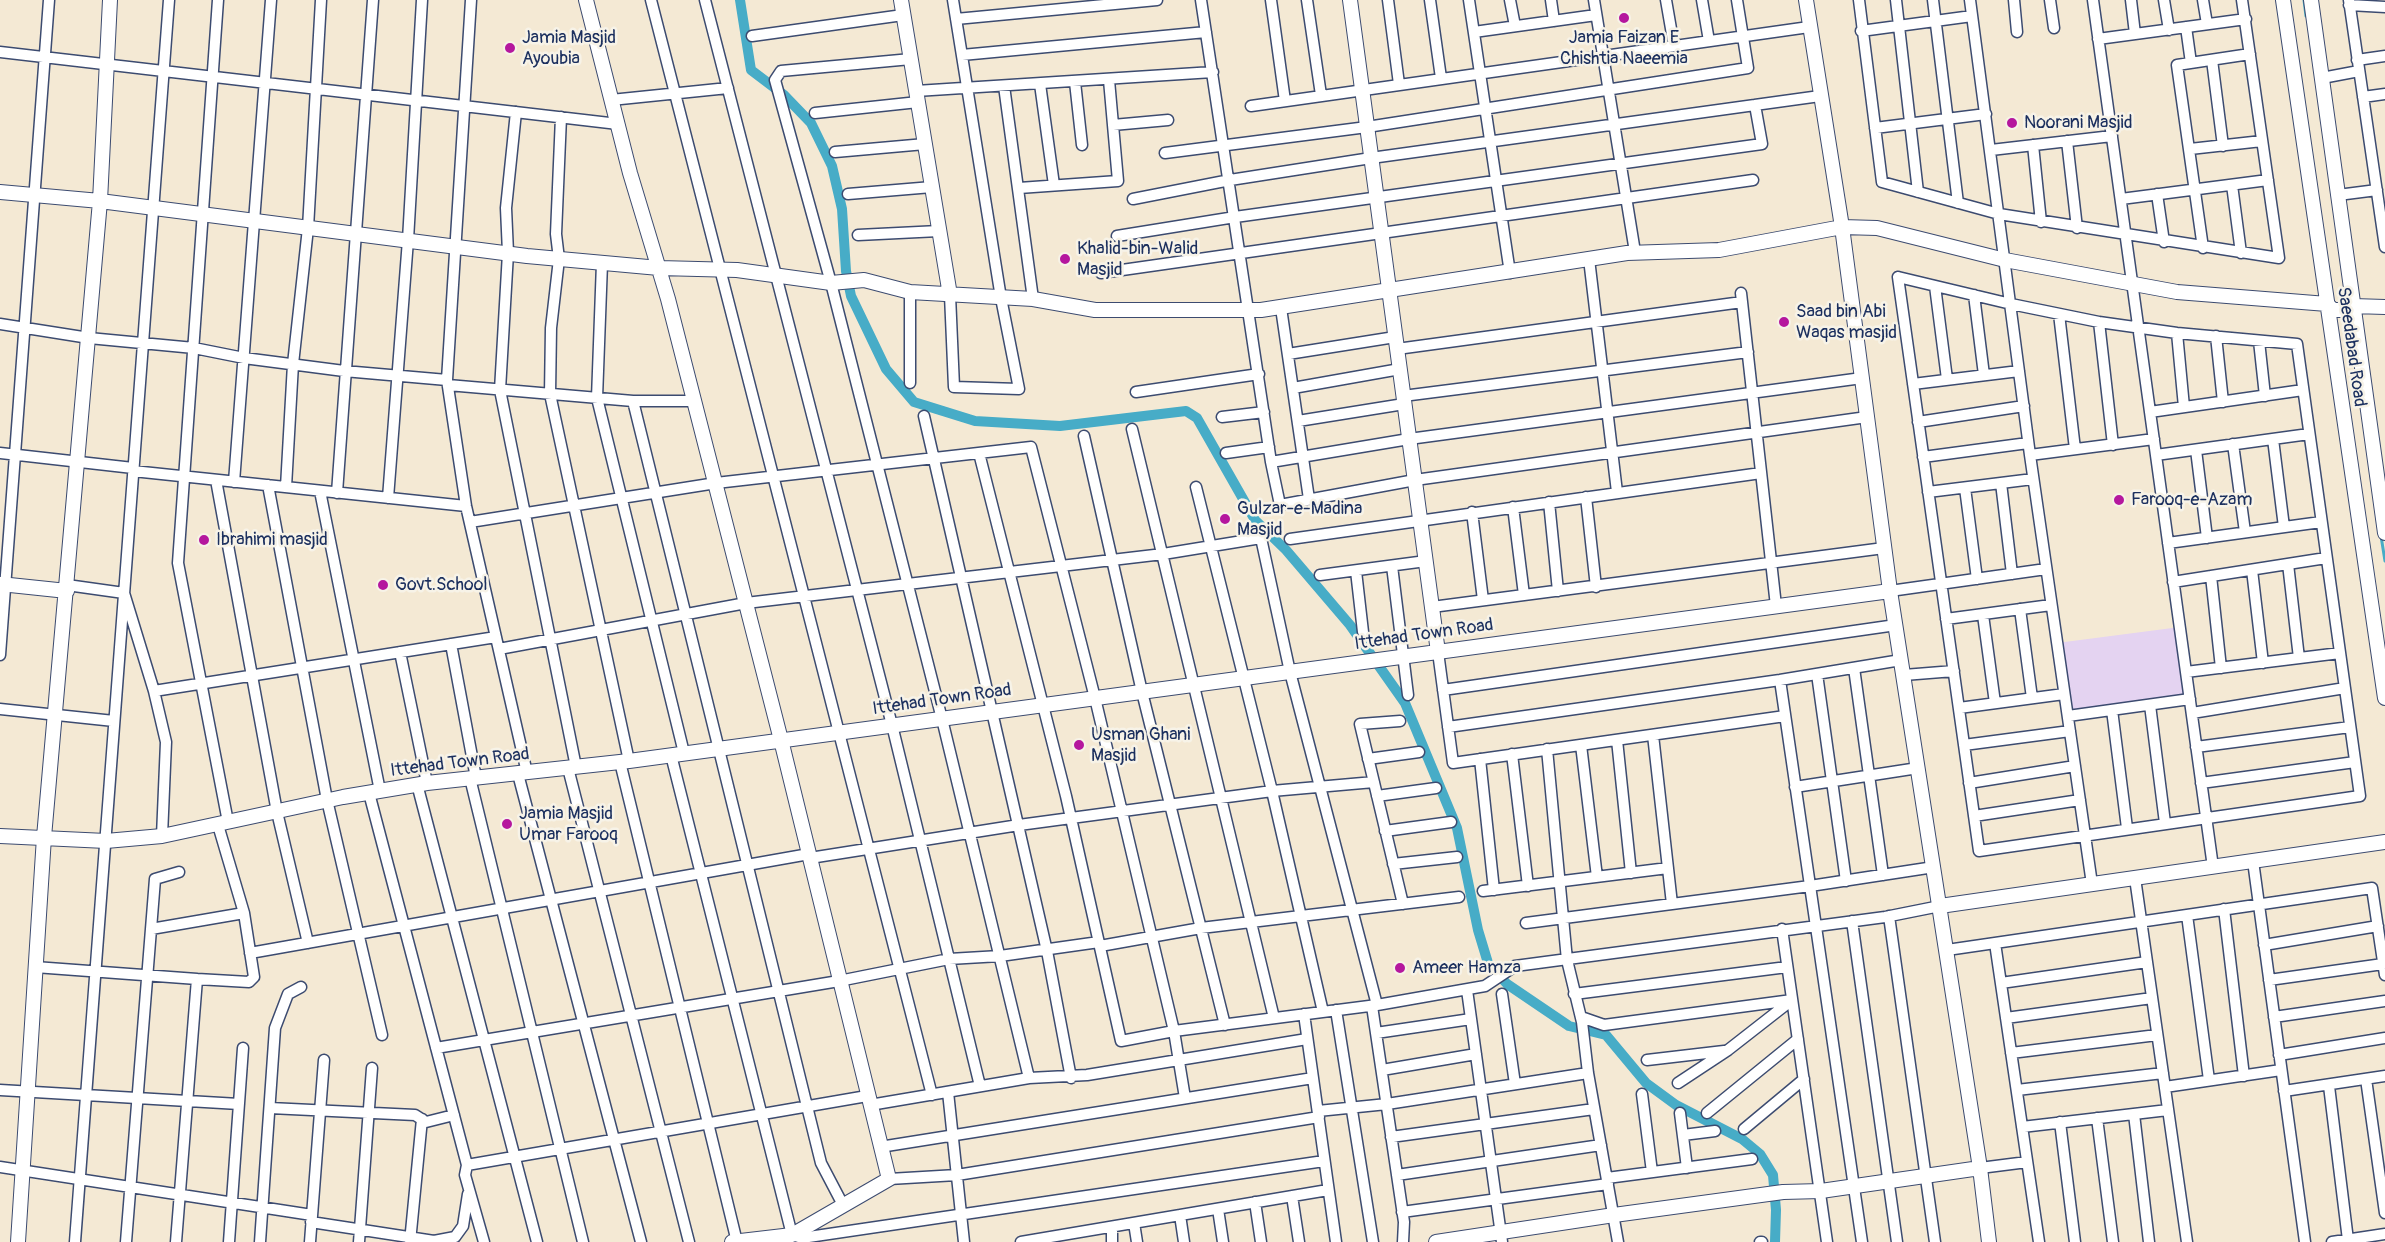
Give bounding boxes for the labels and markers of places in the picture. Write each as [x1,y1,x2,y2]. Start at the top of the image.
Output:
marker: Jamia Faizan E Chishtia Naeemia [1617,11,1631,25]
place label: Jamia Masjid Ayoubia [522,27,616,70]
place label: Jamia Faizan E Chishtia Naeemia [1560,27,1688,70]
marker: Jamia Masjid Ayoubia [503,41,517,55]
place label: Noorani Masjid [2024,112,2133,134]
marker: Noorani Masjid [2005,116,2019,130]
place label: Khalid-bin-Walid Masjid [1077,238,1198,280]
marker: Khalid-bin-Walid Masjid [1058,252,1072,266]
place label: Saad bin Abi Waqas masjid [1796,301,1897,344]
marker: Saad bin Abi Waqas masjid [1777,315,1791,329]
place label: Farooq-e-Azam [2131,489,2252,511]
marker: Farooq-e-Azam [2112,493,2126,507]
place label: Gulzar-e-Madina Masjid [1237,498,1362,540]
marker: Gulzar-e-Madina Masjid [1218,512,1232,526]
place label: Ibrahimi masjid [216,529,328,551]
marker: Ibrahimi masjid [197,533,211,547]
place label: Govt.School [395,574,488,596]
marker: Govt.School [376,578,390,592]
place label: Usman Ghani Masjid [1091,724,1190,766]
marker: Usman Ghani Masjid [1072,738,1086,752]
place label: Jamia Masjid Umar Farooq [519,803,618,846]
marker: Jamia Masjid Umar Farooq [500,817,514,831]
place label: Ameer Hamza [1412,957,1521,979]
marker: Ameer Hamza [1393,961,1407,975]

